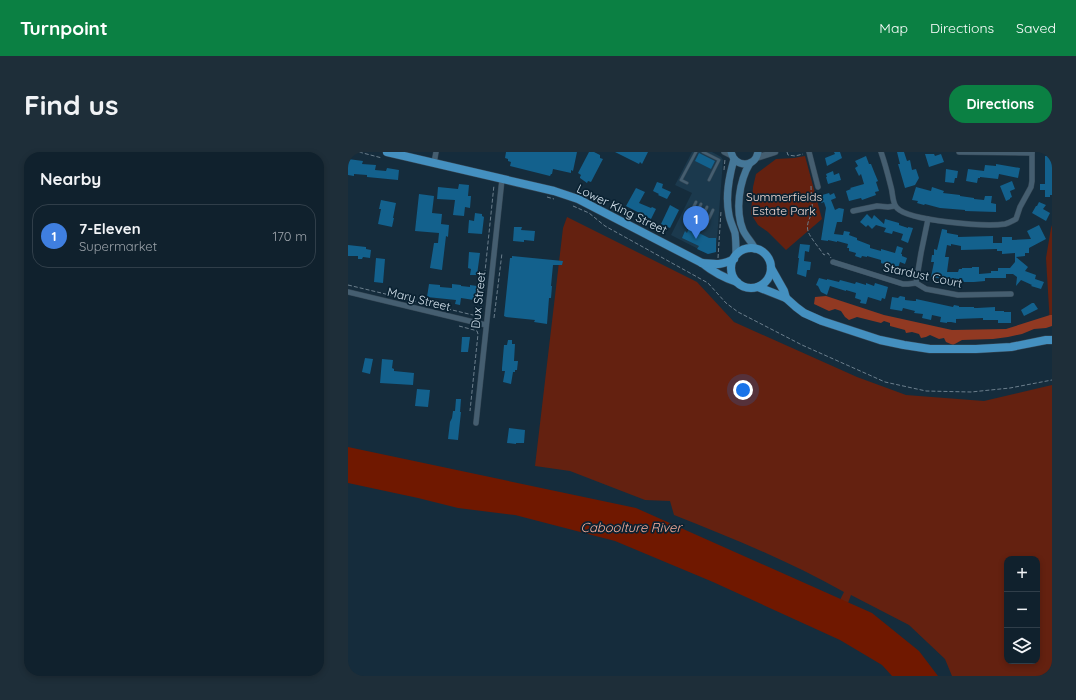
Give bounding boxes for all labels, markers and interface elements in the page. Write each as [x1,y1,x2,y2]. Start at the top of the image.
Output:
text: Turnpoint [20,16,108,40]
text: Map [879,19,908,37]
text: Directions [930,19,994,37]
text: Saved [1016,19,1056,37]
button: Directions [949,85,1052,123]
text: Find us [24,87,118,122]
text: Nearby [40,168,101,189]
street label: Lower King Street [574,181,670,237]
park label: Summerfields Estate Park [746,189,822,218]
pin: 1 [683,206,709,239]
text: 7-Eleven [79,219,141,238]
text: 1 [51,228,57,244]
text: 170 m [272,228,307,244]
text: Supermarket [79,238,157,254]
street label: Stardust Court [882,259,964,291]
street label: Dux Street [468,271,488,329]
street label: Mary Street [386,284,452,314]
your location [733,380,753,400]
water label: Caboolture River [581,519,683,535]
map controls [1004,556,1040,664]
button: + [1004,556,1040,592]
button: − [1004,592,1040,628]
button: layers [1004,628,1040,664]

